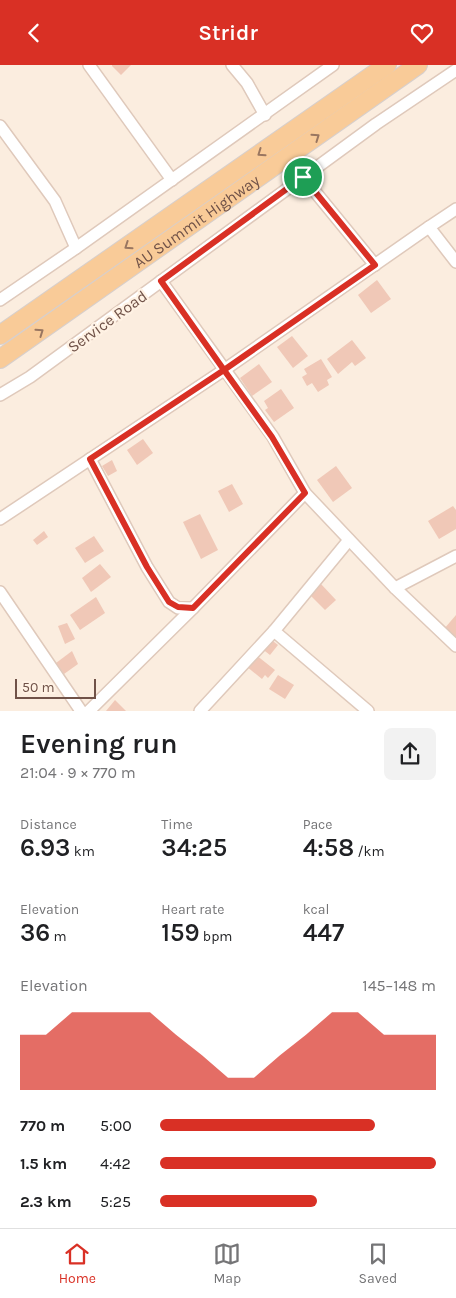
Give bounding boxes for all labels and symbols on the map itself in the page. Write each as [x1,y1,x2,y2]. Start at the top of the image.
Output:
one-way arrow [310,134,320,143]
one-way arrow [257,147,267,156]
pin [282,156,324,198]
street label: AU Summit Highway [130,170,264,272]
one-way arrow [124,240,134,249]
street label: Service Road [64,286,151,357]
one-way arrow [34,329,44,338]
scale bar [15,676,96,699]

